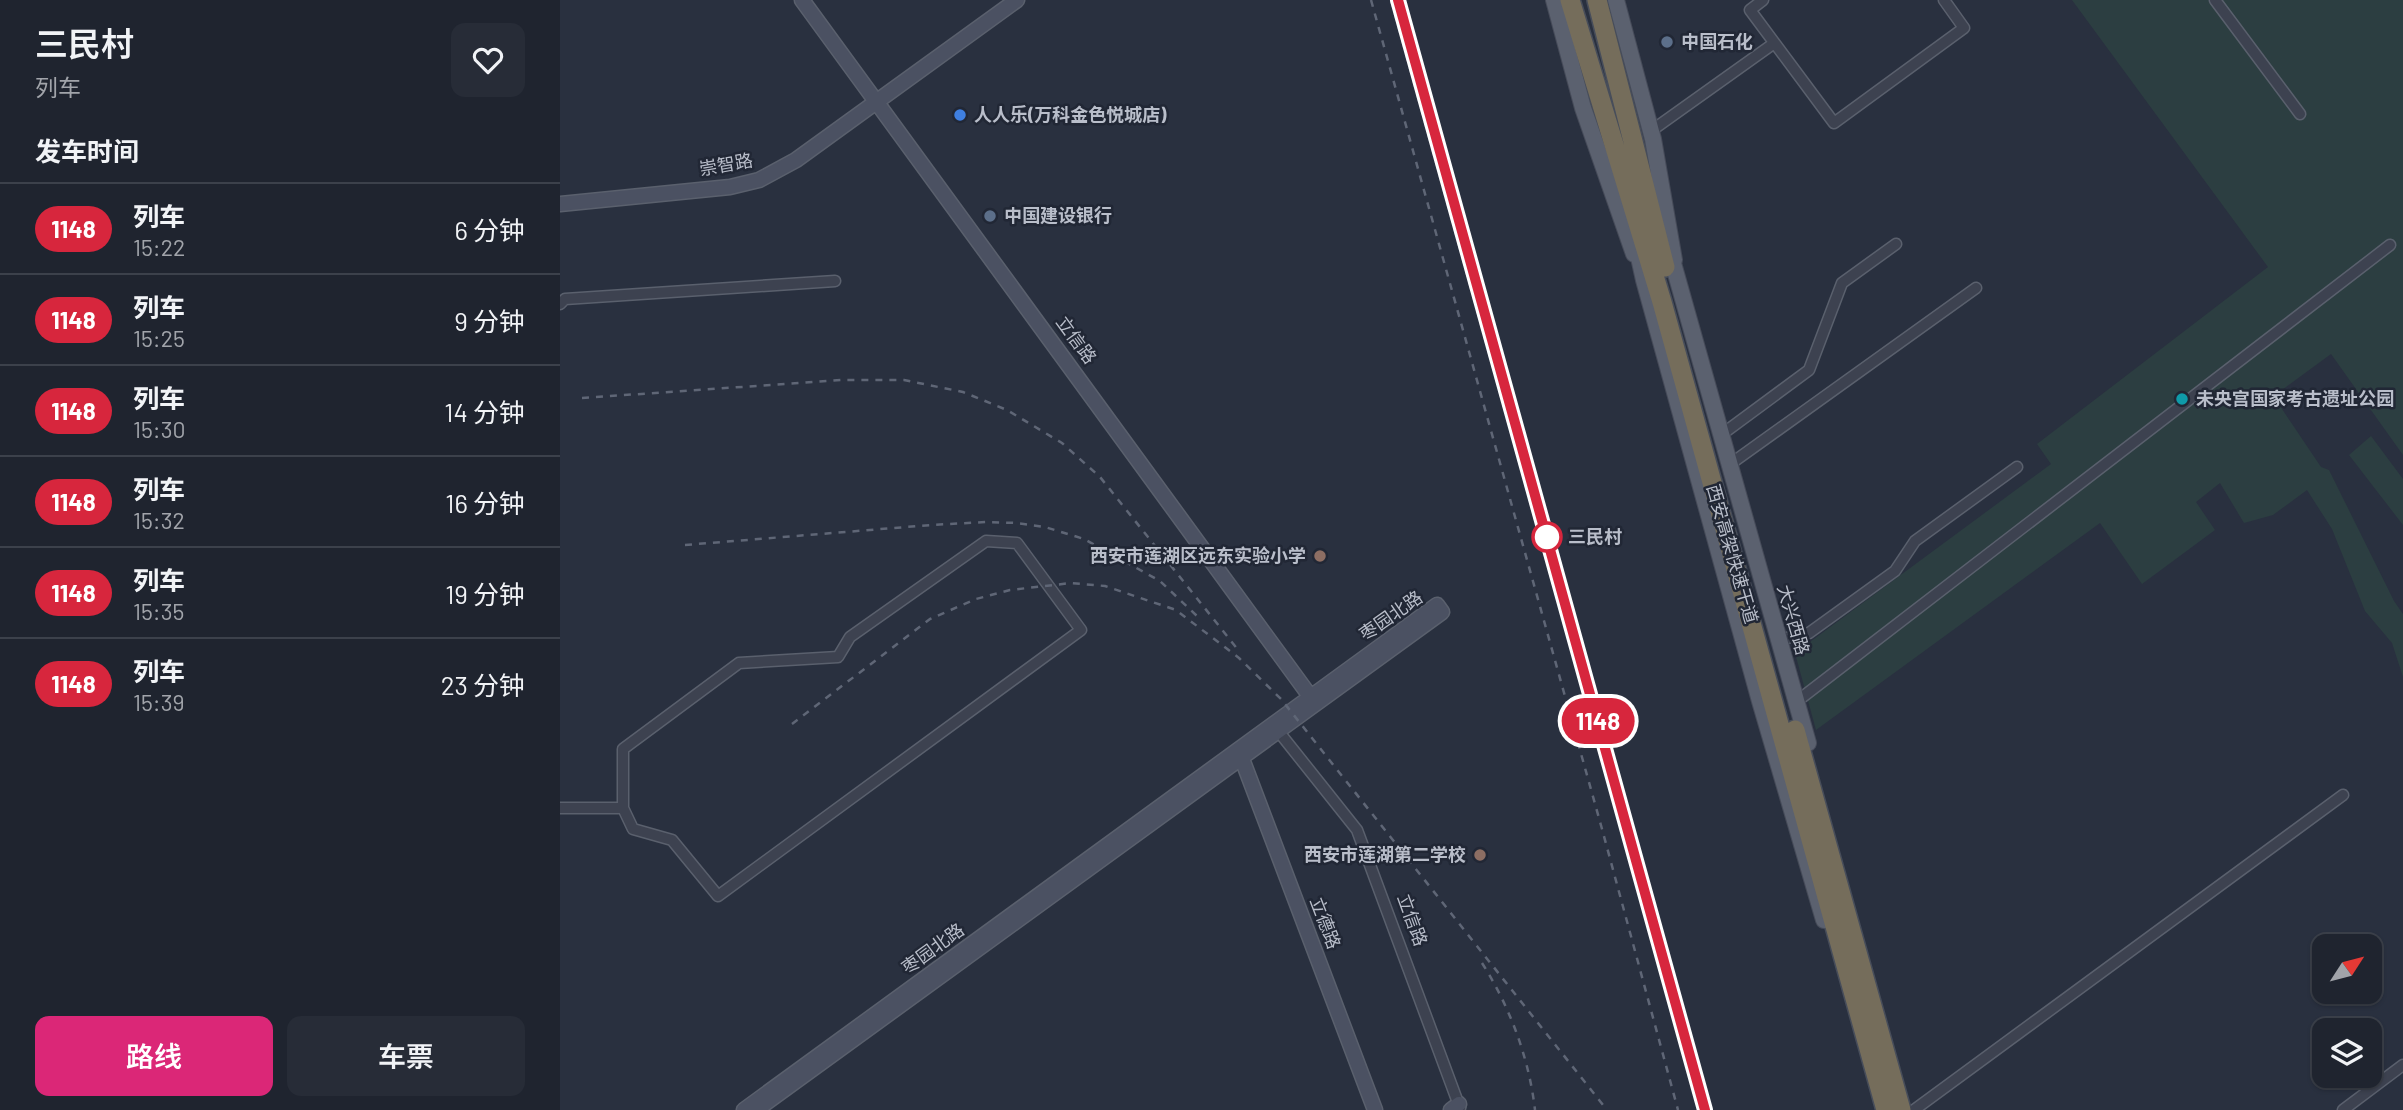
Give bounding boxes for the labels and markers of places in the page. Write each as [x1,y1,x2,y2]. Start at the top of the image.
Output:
place label: 中国石化 [1681,30,1753,52]
marker: 中国石化 [1659,34,1675,50]
place label: 人人乐(万科金色悦城店) [974,103,1167,125]
marker: 人人乐(万科金色悦城店) [952,107,968,123]
place label: 中国建设银行 [1004,204,1112,226]
marker: 中国建设银行 [982,208,998,224]
place label: 未央宫国家考古遗址公园 [2196,387,2394,409]
marker: 未央宫国家考古遗址公园 [2174,391,2190,407]
marker: 三民村 [1532,522,1562,552]
place label: 三民村 [1568,525,1622,547]
place label: 西安市莲湖区远东实验小学 [1090,544,1306,566]
marker: 西安市莲湖区远东实验小学 [1312,548,1328,564]
place label: 西安市莲湖第二学校 [1304,843,1466,865]
marker: 西安市莲湖第二学校 [1472,847,1488,863]

